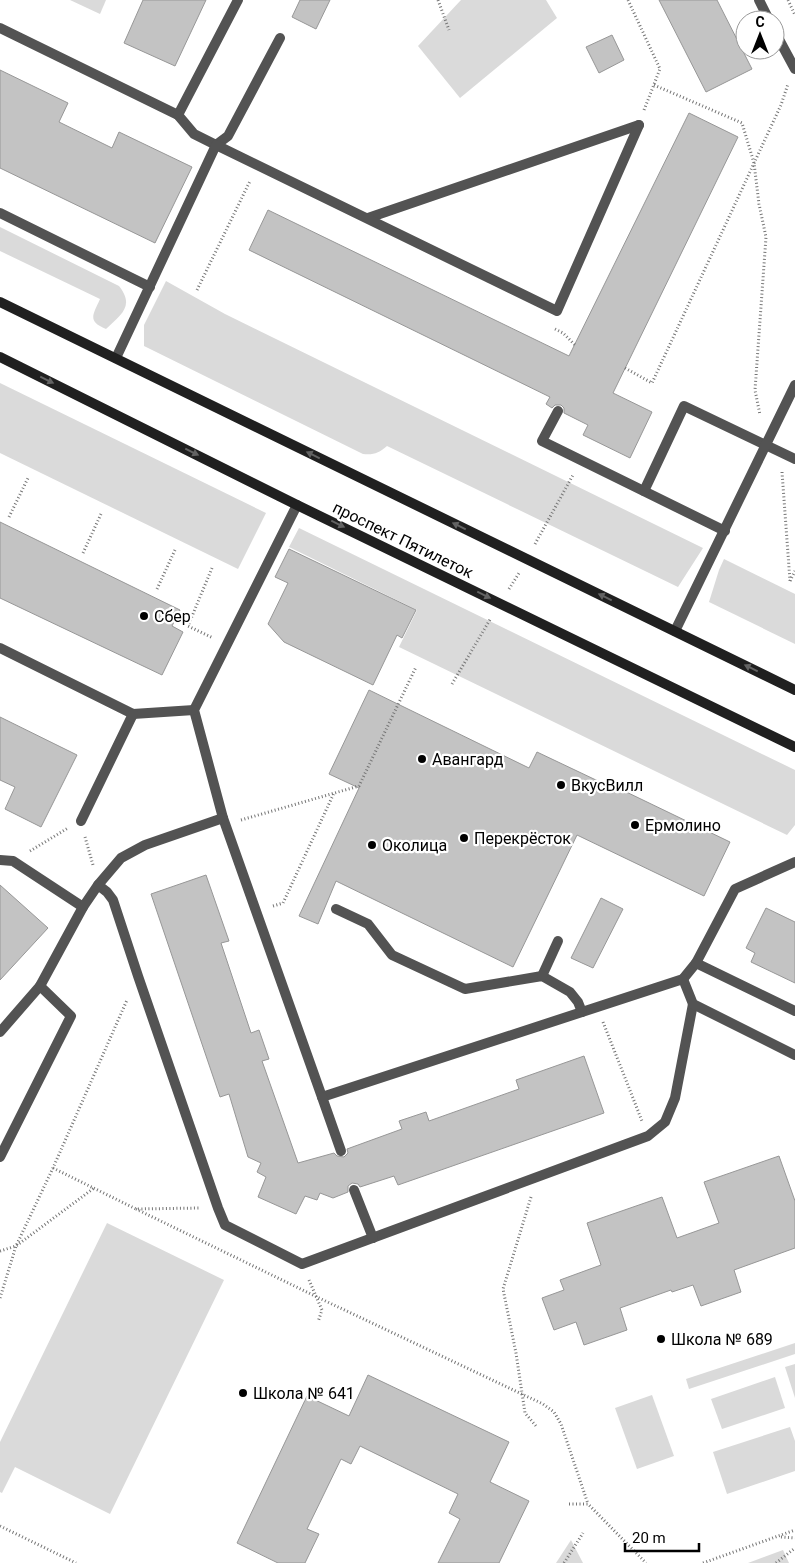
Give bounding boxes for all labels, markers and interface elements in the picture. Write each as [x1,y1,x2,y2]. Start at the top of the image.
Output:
north arrow [735,10,785,60]
text: С [755,14,765,30]
one-way arrow [39,376,54,384]
one-way arrow [185,449,199,457]
one-way arrow [306,450,320,458]
street label: проспект Пятилеток [330,498,477,582]
one-way arrow [331,521,345,529]
one-way arrow [452,522,466,530]
one-way arrow [477,591,491,599]
one-way arrow [598,593,612,601]
place label: Сбер [154,607,191,626]
marker: Сбер [138,610,150,622]
one-way arrow [744,664,758,672]
place label: Авангард [432,750,504,769]
marker: Авангард [416,753,428,765]
place label: ВкусВилл [571,776,643,795]
marker: ВкусВилл [555,779,567,791]
place label: Ермолино [645,816,721,835]
marker: Ермолино [629,819,641,831]
place label: Перекрёсток [474,829,571,848]
marker: Перекрёсток [458,832,470,844]
place label: Околица [382,836,447,855]
marker: Околица [366,839,378,851]
place label: Школа № 689 [671,1330,773,1349]
marker: Школа № 689 [655,1333,667,1345]
place label: Школа № 641 [253,1384,355,1403]
marker: Школа № 641 [237,1387,249,1399]
scale bar [625,1520,699,1552]
text: 20 m [632,1529,666,1547]

